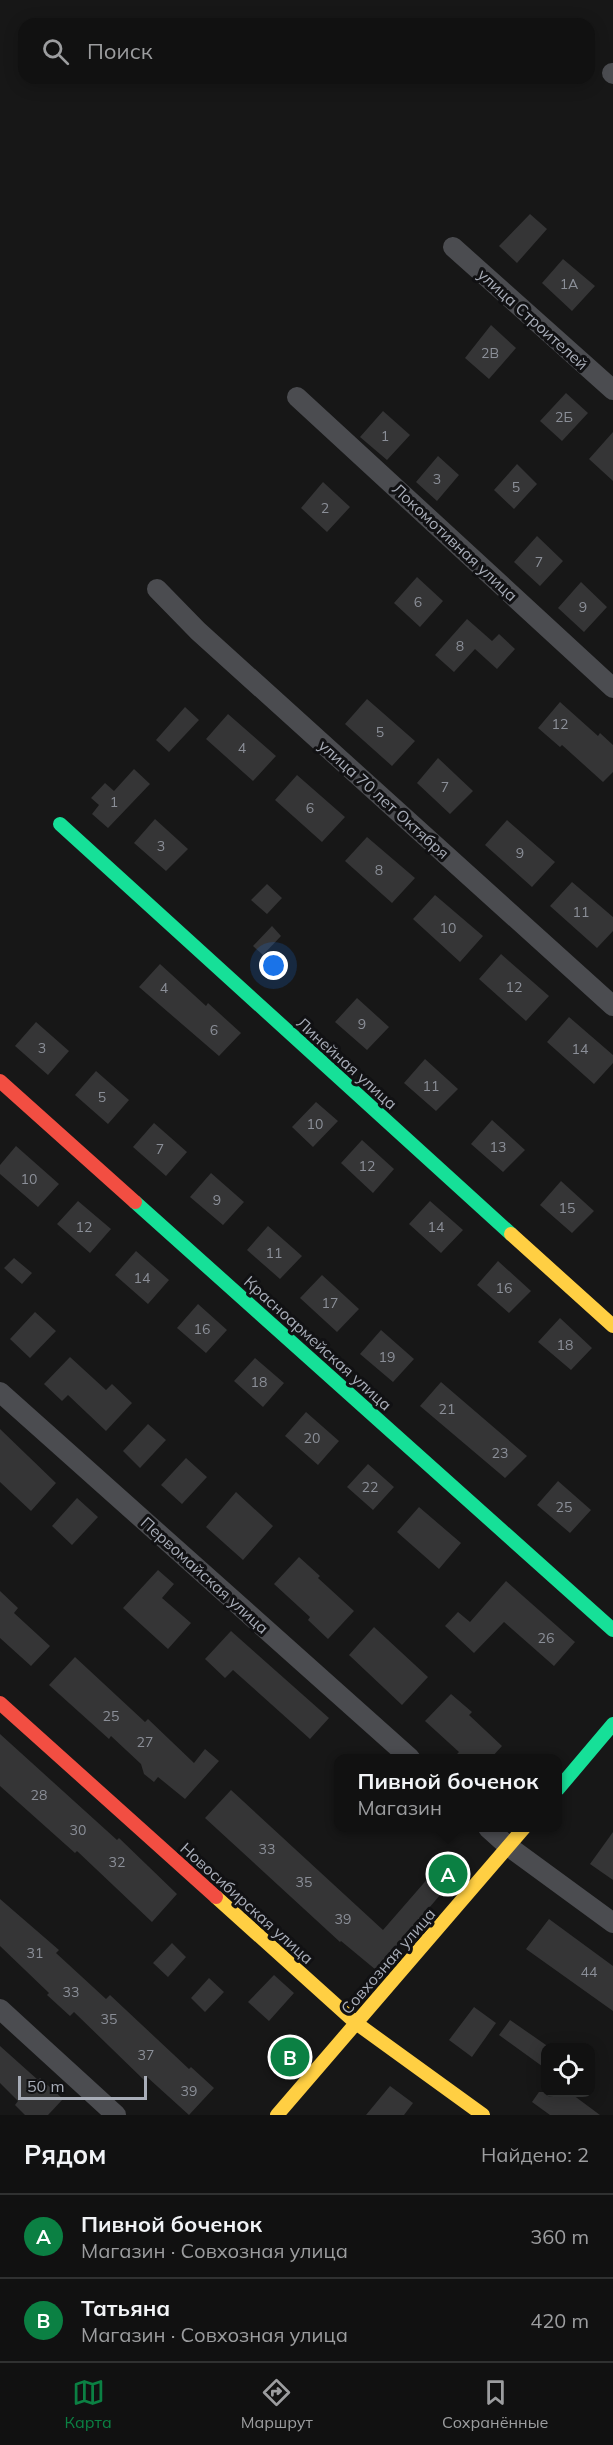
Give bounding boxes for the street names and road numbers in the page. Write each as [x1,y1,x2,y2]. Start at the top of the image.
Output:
street label: улица Строителей [474,264,592,374]
street label: Локомотивная улица [388,479,522,605]
street label: улица 70 лет Октября [315,735,453,863]
street label: Линейная улица [293,1013,401,1113]
street label: Красноармейская улица [240,1271,396,1415]
street label: Первомайская улица [137,1512,273,1638]
street label: Новосибирская улица [176,1838,318,1968]
street label: Совхозная улица [337,1904,439,2018]

